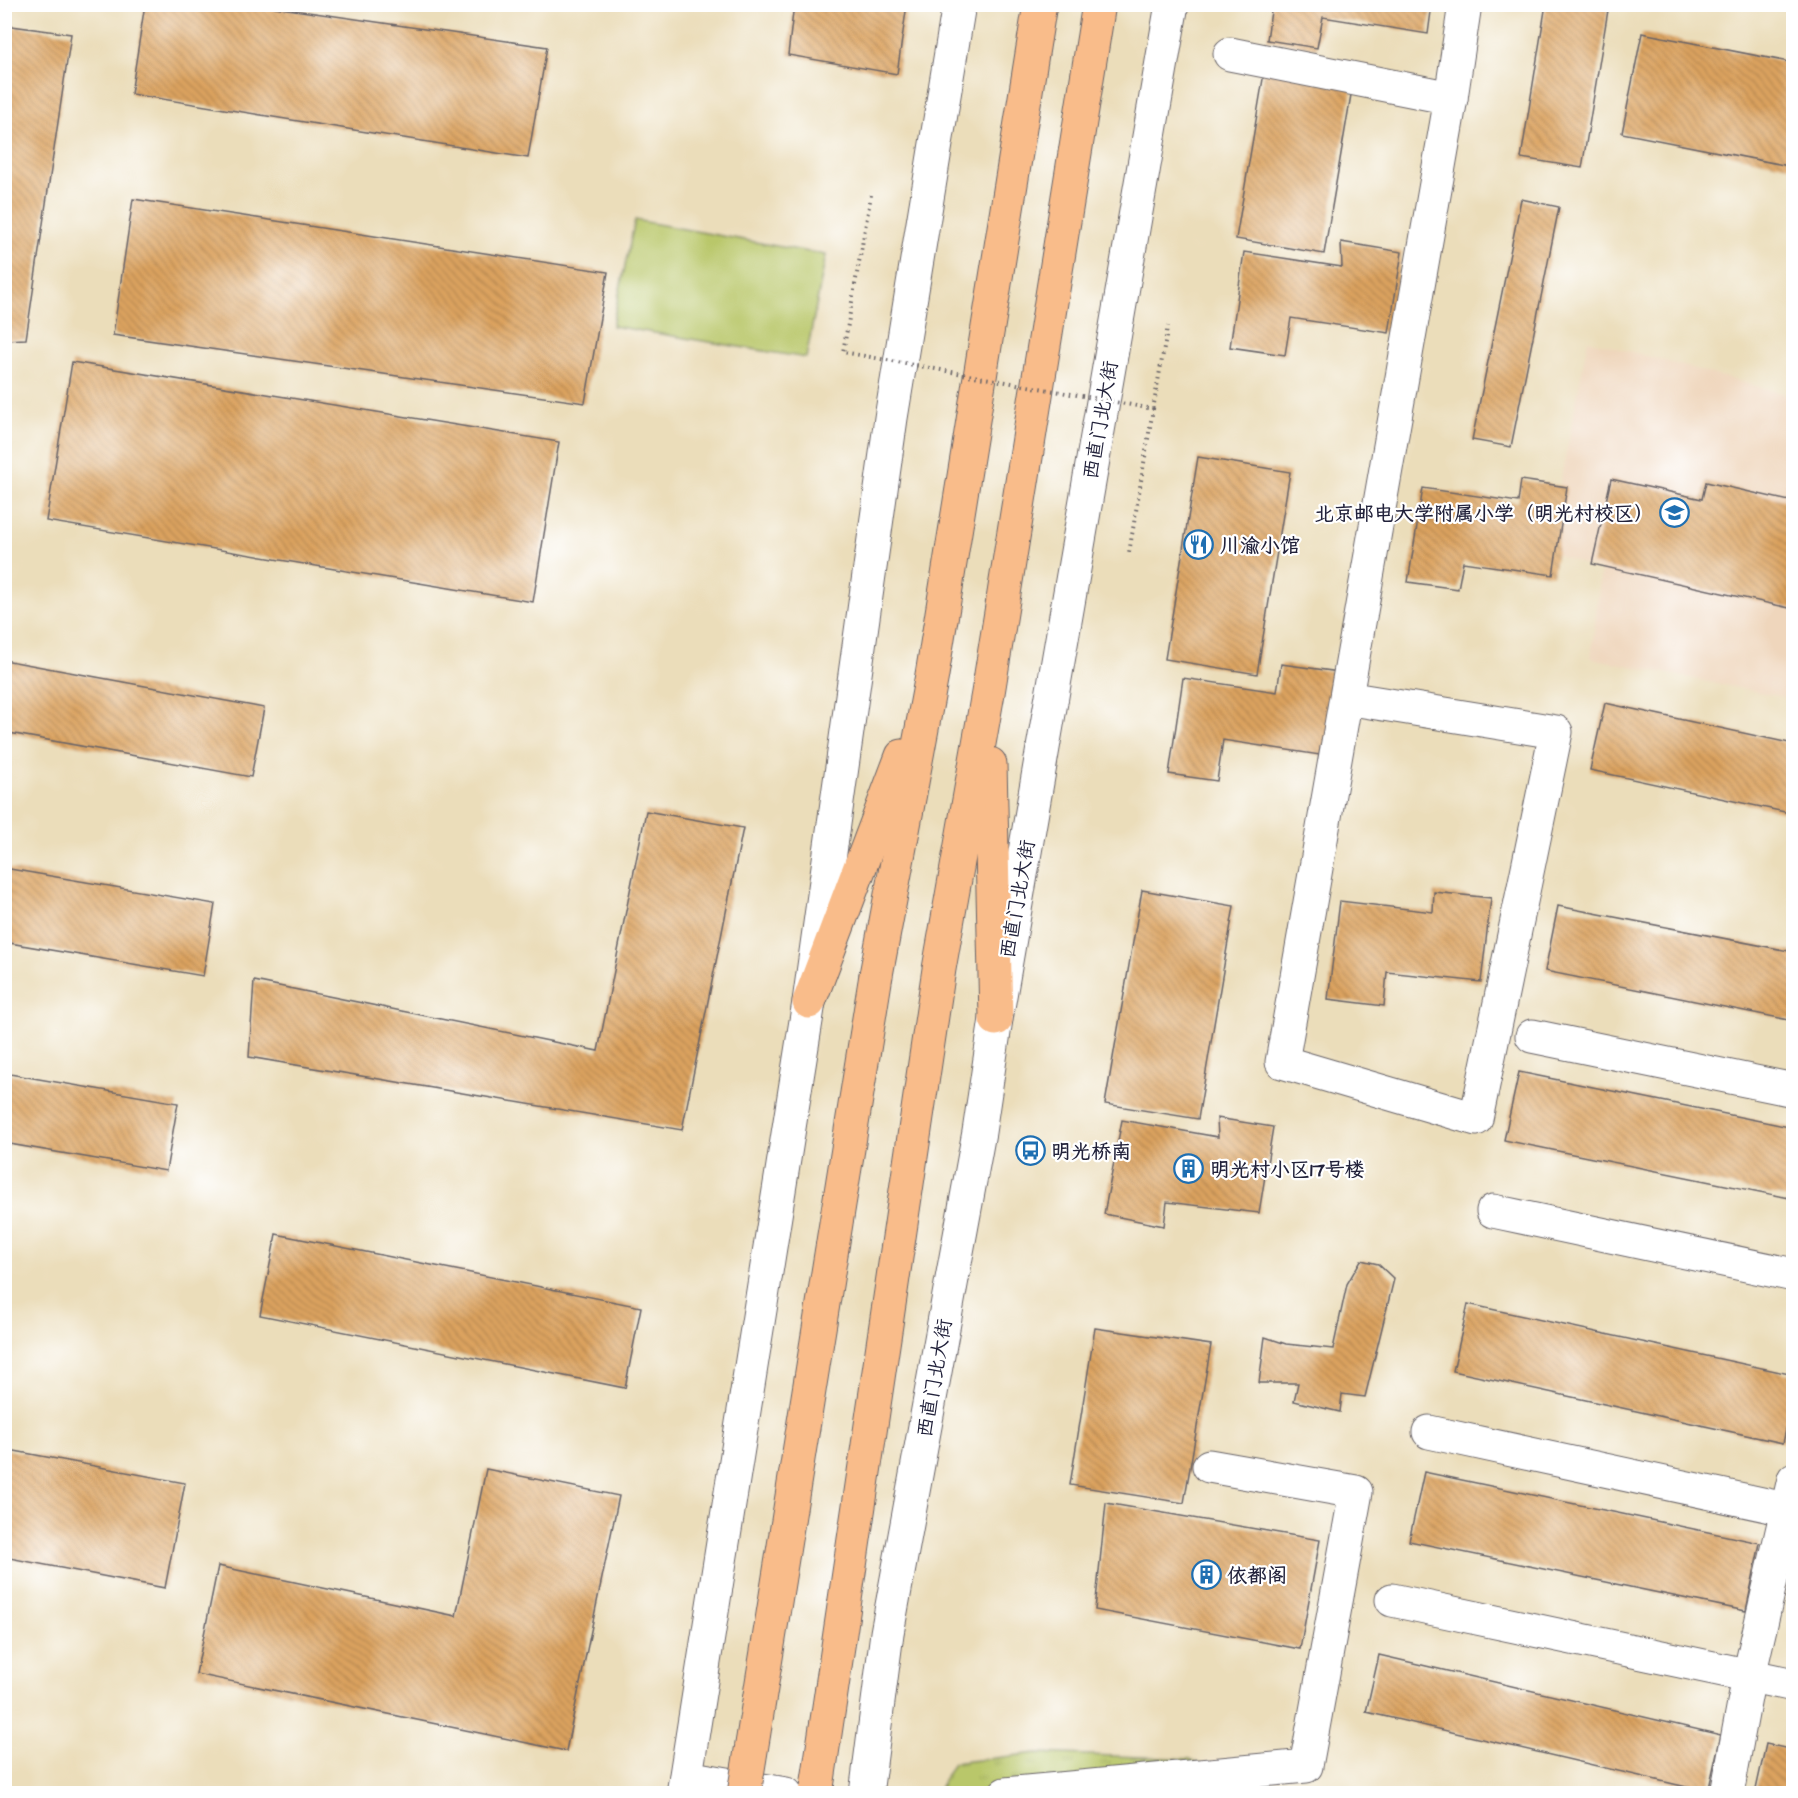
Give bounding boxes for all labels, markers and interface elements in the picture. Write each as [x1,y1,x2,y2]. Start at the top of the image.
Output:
street label: 西直门北大街 [1077,359,1125,482]
school or university icon: 北京邮电大学附属小学（明光村校区） [1659,497,1691,529]
place label: 北京邮电大学附属小学（明光村校区） [1314,500,1654,528]
restaurant icon: 川渝小馆 [1183,529,1215,561]
place label: 川渝小馆 [1220,532,1300,560]
street label: 西直门北大街 [994,838,1042,961]
bus stop icon: 明光桥南 [1014,1135,1046,1167]
place label: 明光桥南 [1051,1138,1131,1166]
building icon: 明光村小区17号楼 [1173,1153,1205,1185]
place label: 明光村小区17号楼 [1210,1156,1365,1184]
street label: 西直门北大街 [911,1317,959,1440]
building icon: 依都阁 [1190,1559,1222,1591]
place label: 依都阁 [1227,1562,1287,1590]

